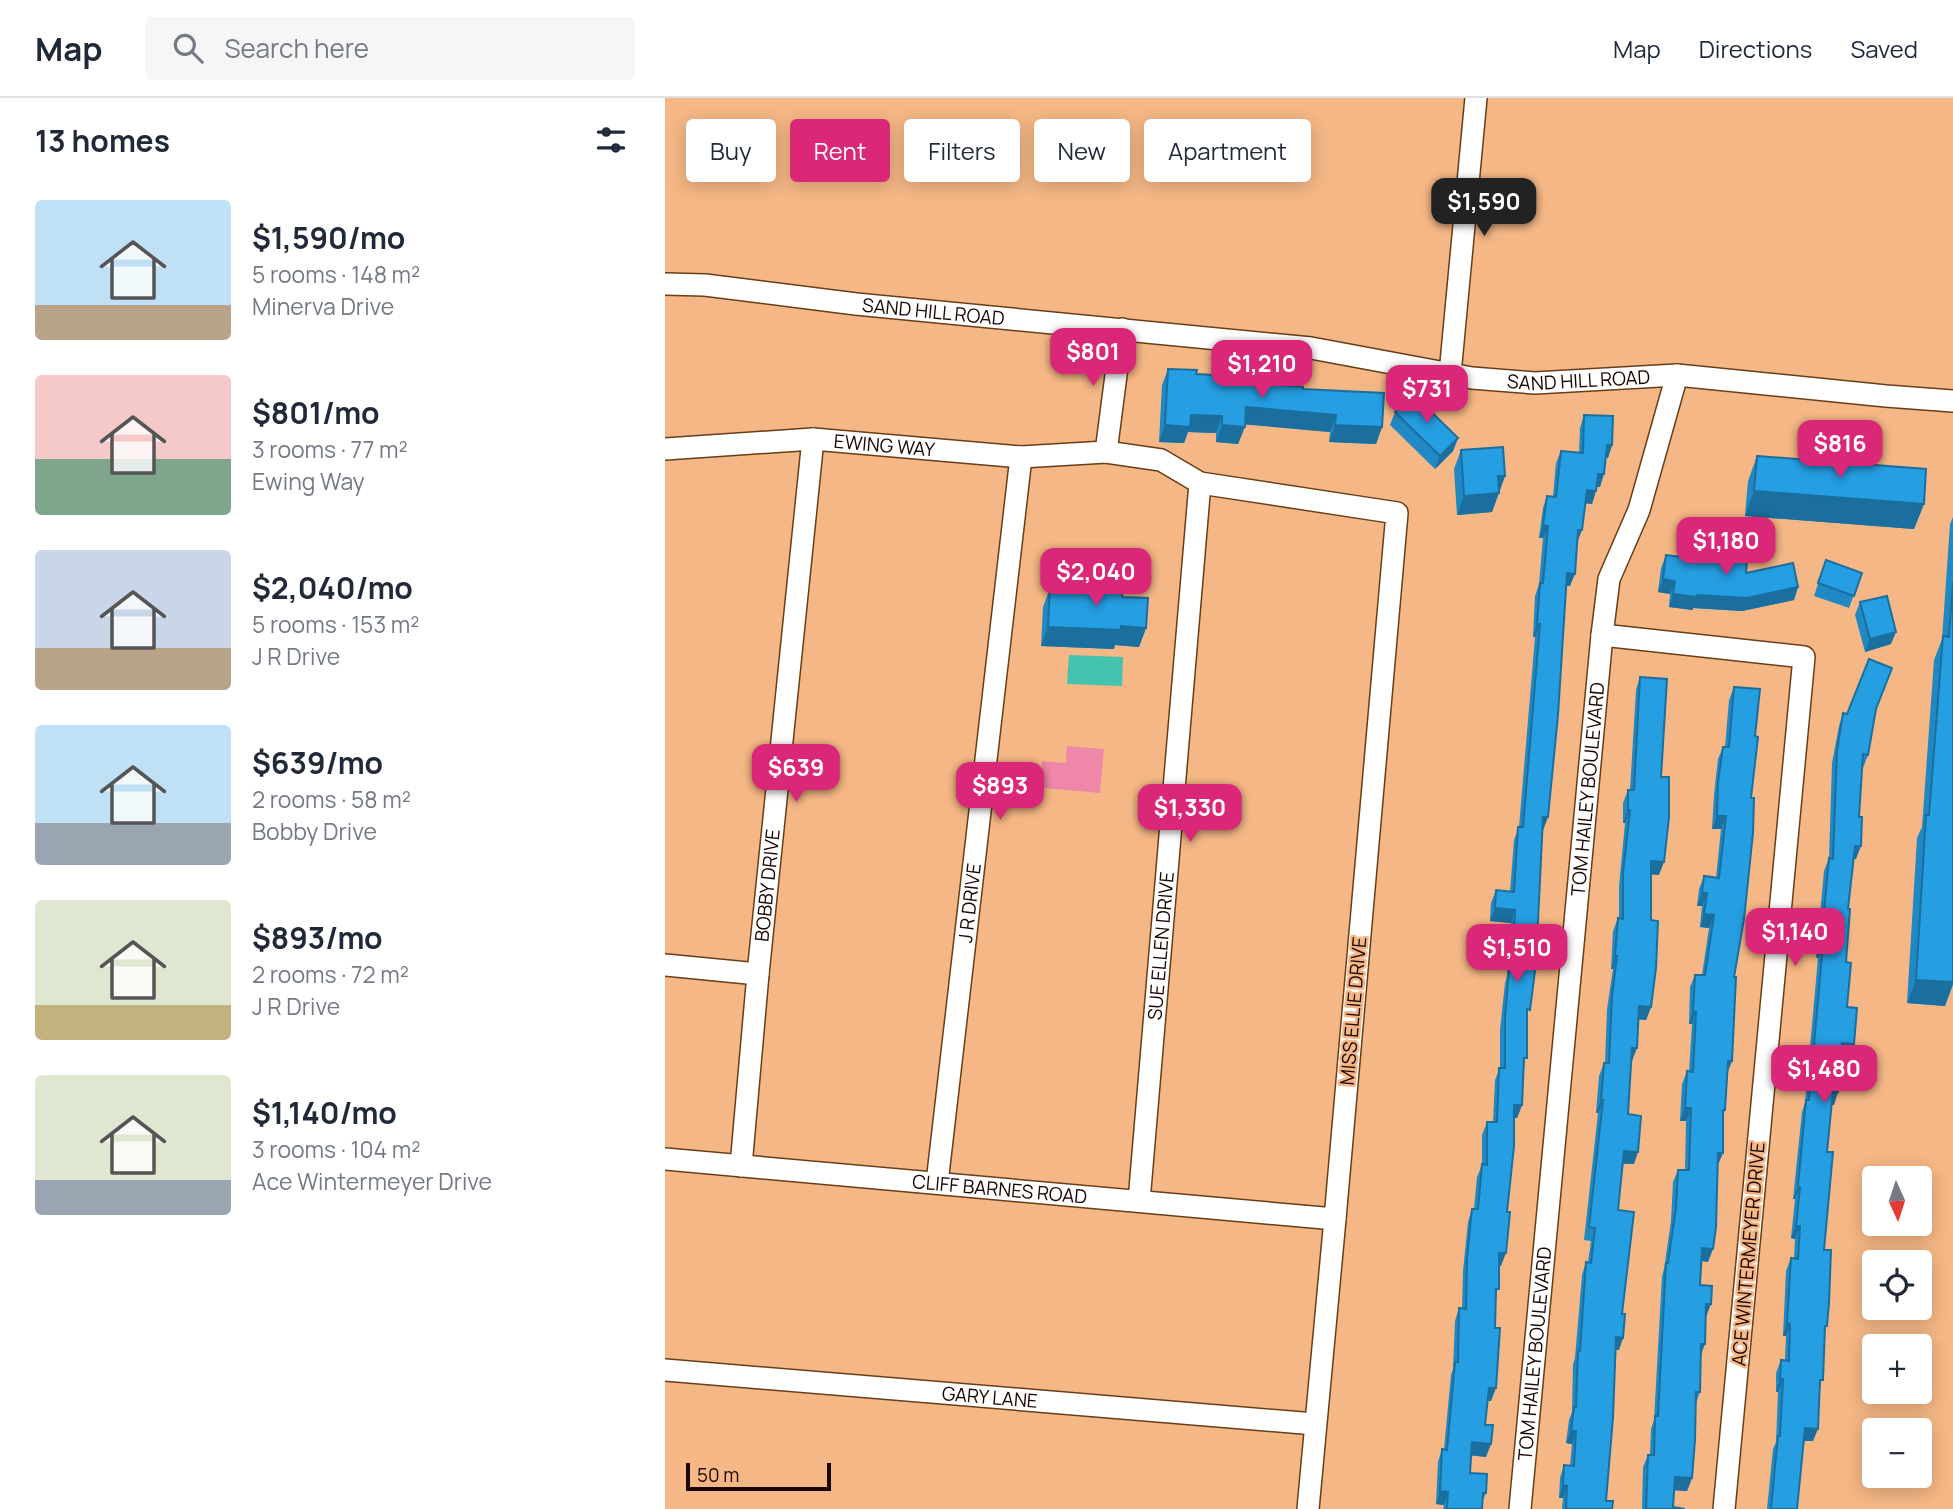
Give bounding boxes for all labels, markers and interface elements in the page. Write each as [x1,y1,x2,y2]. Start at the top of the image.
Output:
search box [145,17,635,80]
text: Map [35,26,103,71]
icon: search [169,29,207,67]
text: Search here [225,30,369,66]
text: Map [1613,32,1661,65]
text: Directions [1699,32,1812,65]
text: Saved [1850,32,1918,65]
chip: Buy [686,119,776,182]
chip: Rent [790,119,890,182]
chip: Filters [904,119,1020,182]
chip: New [1034,119,1130,182]
chip: Apartment [1144,119,1311,182]
text: 13 homes [35,120,170,161]
icon: filters [592,121,630,159]
pin: $1,590 [1427,178,1541,238]
text: $1,590 [1447,185,1521,217]
text: $1,590/mo [252,217,405,258]
icon: home [91,228,175,312]
text: 5 rooms · 148 m² [252,258,420,290]
text: Minerva Drive [252,290,394,322]
street label: SAND HILL ROAD [861,292,1006,331]
pin: $801 [1052,328,1134,388]
text: $801 [1066,335,1120,367]
pin: $1,210 [1205,341,1319,400]
text: $1,210 [1227,347,1297,379]
street label: SAND HILL ROAD [1506,364,1651,396]
pin: $731 [1386,366,1468,425]
text: $731 [1402,372,1452,404]
text: $801/mo [252,392,379,433]
icon: home [91,403,175,487]
pin: $816 [1799,420,1881,480]
text: $816 [1814,427,1866,459]
street label: EWING WAY [833,428,936,463]
text: 3 rooms · 77 m² [252,433,408,465]
text: Ewing Way [252,465,365,497]
pin: $1,180 [1669,518,1783,577]
text: $1,180 [1692,524,1760,556]
pin: $2,040 [1039,548,1153,608]
text: $2,040 [1056,555,1136,587]
text: $2,040/mo [252,567,413,608]
icon: home [91,578,175,662]
text: 5 rooms · 153 m² [252,608,419,640]
text: J R Drive [252,640,340,672]
street label: TOM HAILEY BOULEVARD [1565,681,1611,897]
text: $639/mo [252,742,383,783]
pin: $639 [755,744,837,804]
text: $639 [768,751,824,783]
icon: home [91,753,175,837]
pin: $893 [959,762,1041,822]
text: $893 [972,769,1028,801]
text: 2 rooms · 58 m² [252,783,411,815]
pin: $1,330 [1133,784,1247,844]
text: $1,330 [1154,791,1226,823]
text: Bobby Drive [252,815,377,847]
street label: BOBBY DRIVE [748,828,786,943]
street label: J R DRIVE [952,862,987,944]
street label: SUE ELLEN DRIVE [1141,871,1180,1021]
pin: $1,140 [1738,908,1852,968]
text: $1,140 [1761,915,1829,947]
text: $893/mo [252,917,383,958]
pin: $1,510 [1460,924,1574,984]
icon: home [91,928,175,1012]
text: $1,510 [1482,931,1552,963]
street label: MISS ELLIE DRIVE [1334,936,1372,1086]
text: 2 rooms · 72 m² [252,958,409,990]
text: J R Drive [252,990,340,1022]
pin: $1,480 [1767,1046,1881,1105]
text: $1,480 [1787,1052,1861,1084]
text: $1,140/mo [252,1092,397,1133]
icon: home [91,1103,175,1187]
text: 3 rooms · 104 m² [252,1133,420,1165]
street label: ACE WINTERMEYER DRIVE [1725,1141,1771,1367]
text: Ace Wintermeyer Drive [252,1165,492,1197]
north arrow [1862,1166,1932,1236]
map controls [1862,1166,1932,1488]
street label: CLIFF BARNES ROAD [911,1168,1088,1210]
street label: TOM HAILEY BOULEVARD [1512,1246,1558,1462]
button: locate [1862,1250,1932,1320]
button: + [1862,1334,1932,1404]
street label: GARY LANE [941,1380,1039,1414]
button: − [1862,1418,1932,1488]
scale bar [686,1460,831,1492]
text: 50 m [697,1462,739,1488]

